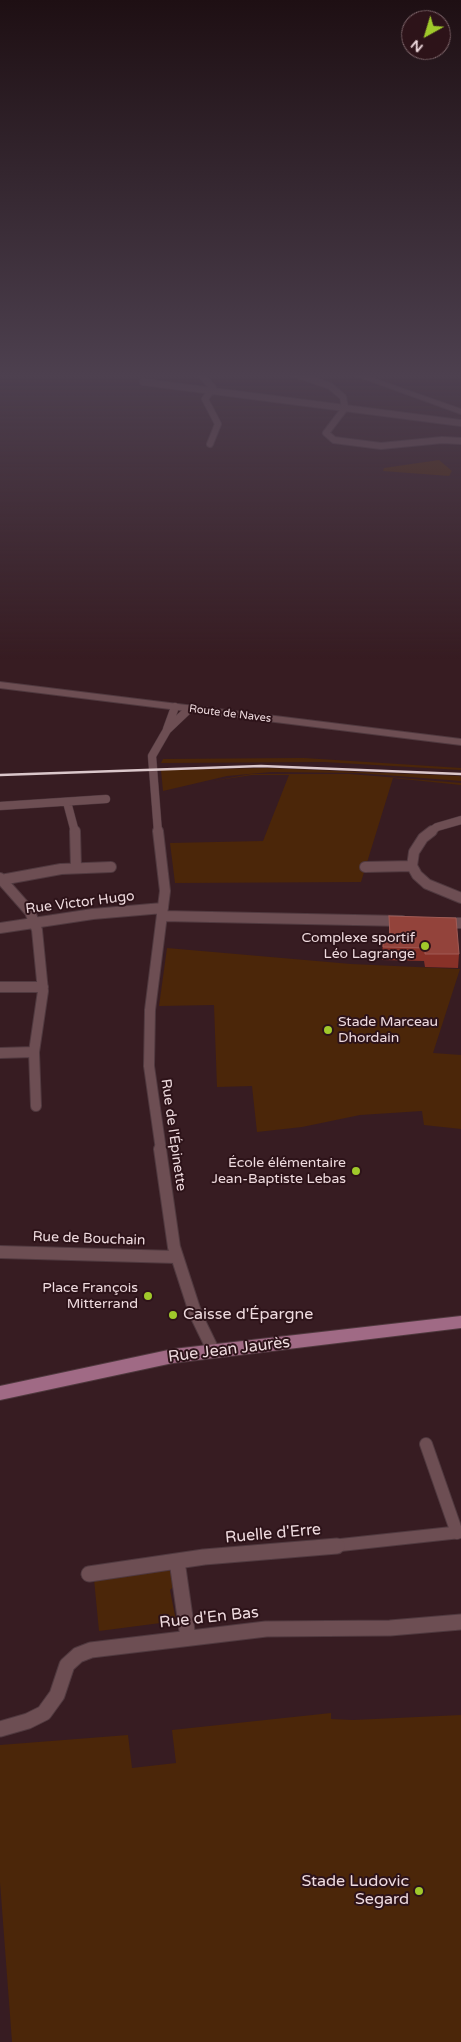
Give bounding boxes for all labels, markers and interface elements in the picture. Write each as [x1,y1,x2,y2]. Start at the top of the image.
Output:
north arrow [401,10,451,60]
text: N [407,36,427,56]
street label: Route de Naves [188,702,272,726]
street label: Rue Victor Hugo [25,888,135,918]
place label: Complexe sportif Léo Lagrange [301,930,415,962]
marker: Complexe sportif Léo Lagrange [419,940,431,952]
place label: Stade Marceau Dhordain [338,1014,438,1046]
marker: Stade Marceau Dhordain [322,1024,334,1036]
street label: Rue de l'Épinette [157,1078,189,1192]
place label: École élémentaire Jean-Baptiste Lebas [211,1155,346,1188]
marker: École élémentaire Jean-Baptiste Lebas [350,1165,362,1177]
street label: Rue de Bouchain [32,1229,146,1249]
place label: Place François Mitterrand [42,1280,138,1312]
marker: Place François Mitterrand [142,1290,154,1302]
place label: Caisse d'Épargne [183,1305,313,1325]
marker: Caisse d'Épargne [167,1309,179,1321]
street label: Rue Jean Jaurès [167,1333,291,1367]
street label: Ruelle d'Erre [224,1520,322,1548]
street label: Rue d'En Bas [158,1603,260,1633]
place label: Stade Ludovic Segard [301,1872,409,1910]
marker: Stade Ludovic Segard [413,1885,425,1897]

